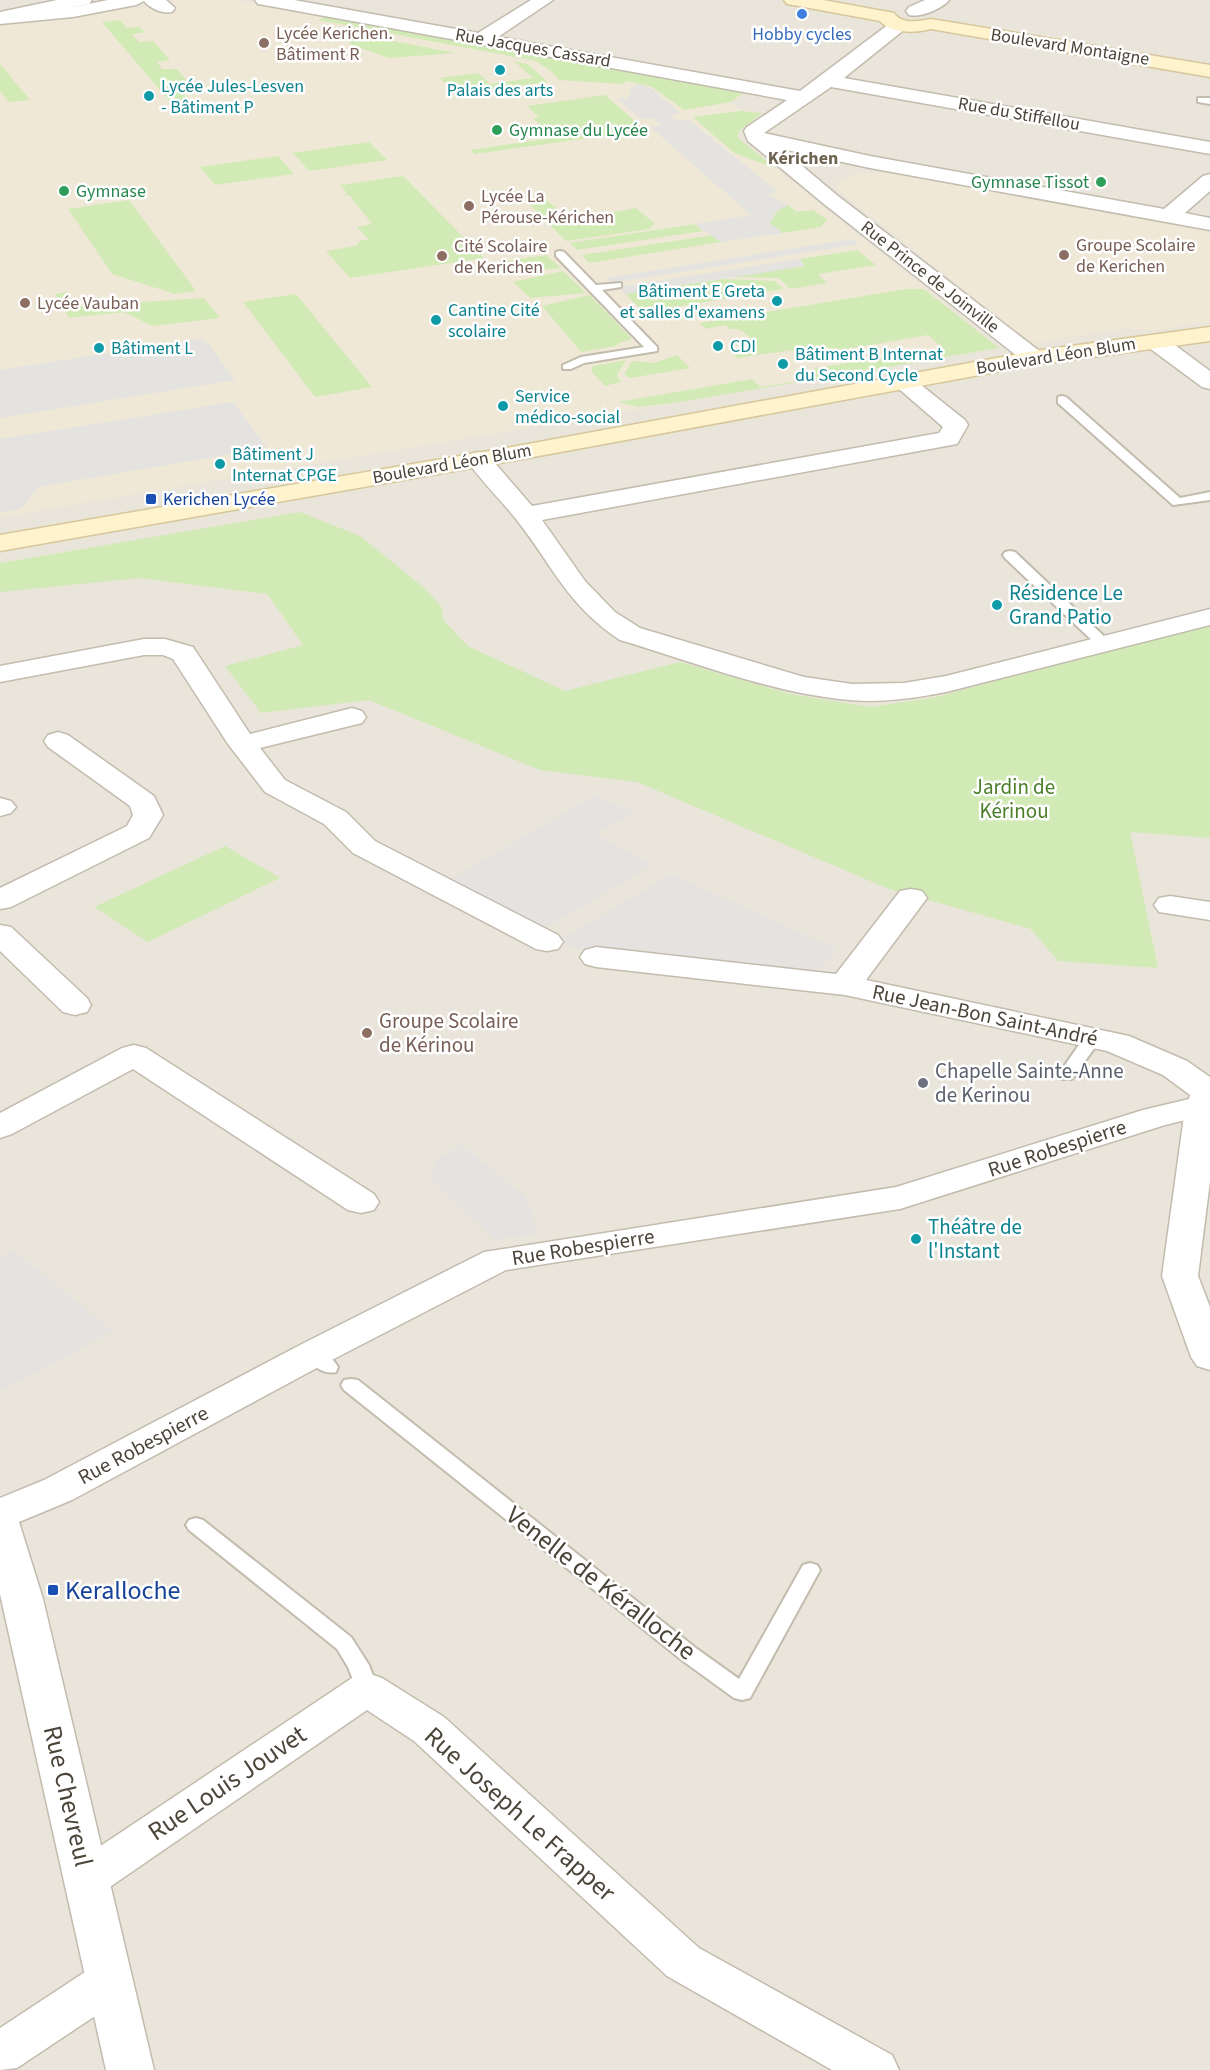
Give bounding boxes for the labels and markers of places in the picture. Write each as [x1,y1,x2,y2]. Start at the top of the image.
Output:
marker: Hobby cycles [795,7,809,21]
place label: Lycée Kerichen. Bâtiment R [276,21,393,67]
place label: Hobby cycles [752,22,852,47]
marker: Lycée Kerichen. Bâtiment R [257,36,271,50]
marker: Palais des arts [493,63,507,77]
place label: Lycée Jules-Lesven - Bâtiment P [161,74,304,120]
place label: Palais des arts [447,78,553,103]
marker: Lycée Jules-Lesven - Bâtiment P [142,89,156,103]
place label: Gymnase du Lycée [509,118,648,143]
marker: Gymnase du Lycée [490,123,504,137]
place label: Gymnase Tissot [971,170,1089,195]
marker: Gymnase Tissot [1094,175,1108,189]
place label: Gymnase [76,179,146,204]
marker: Gymnase [57,184,71,198]
place label: Lycée La Pérouse-Kérichen [481,184,614,230]
marker: Lycée La Pérouse-Kérichen [462,199,476,213]
place label: Groupe Scolaire de Kerichen [1076,233,1196,279]
place label: Cité Scolaire de Kerichen [454,234,547,280]
marker: Groupe Scolaire de Kerichen [1057,248,1071,262]
marker: Cité Scolaire de Kerichen [435,249,449,263]
place label: Bâtiment E Greta et salles d'examens [620,279,765,325]
place label: Lycée Vauban [37,291,139,316]
marker: Bâtiment E Greta et salles d'examens [770,294,784,308]
marker: Lycée Vauban [18,296,32,310]
place label: Cantine Cité scolaire [448,298,540,344]
marker: Cantine Cité scolaire [429,313,443,327]
place label: CDI [730,334,756,359]
place label: Bâtiment L [111,336,193,361]
marker: CDI [711,339,725,353]
marker: Bâtiment L [92,341,106,355]
place label: Bâtiment B Internat du Second Cycle [795,342,943,388]
marker: Bâtiment B Internat du Second Cycle [776,357,790,371]
place label: Service médico-social [515,384,620,430]
marker: Service médico-social [496,399,510,413]
place label: Bâtiment J Internat CPGE [232,442,337,488]
marker: Bâtiment J Internat CPGE [213,457,227,471]
place label: Kerichen Lycée [163,487,275,512]
marker: Kerichen Lycée [144,492,158,506]
place label: Résidence Le Grand Patio [1009,578,1123,632]
marker: Résidence Le Grand Patio [990,598,1004,612]
place label: Groupe Scolaire de Kérinou [379,1006,518,1060]
marker: Groupe Scolaire de Kérinou [360,1026,374,1040]
place label: Chapelle Sainte-Anne de Kerinou [935,1056,1124,1110]
marker: Chapelle Sainte-Anne de Kerinou [916,1076,930,1090]
place label: Théâtre de l'Instant [928,1212,1022,1266]
marker: Théâtre de l'Instant [909,1232,923,1246]
place label: Keralloche [65,1572,181,1609]
marker: Keralloche [46,1583,60,1597]

